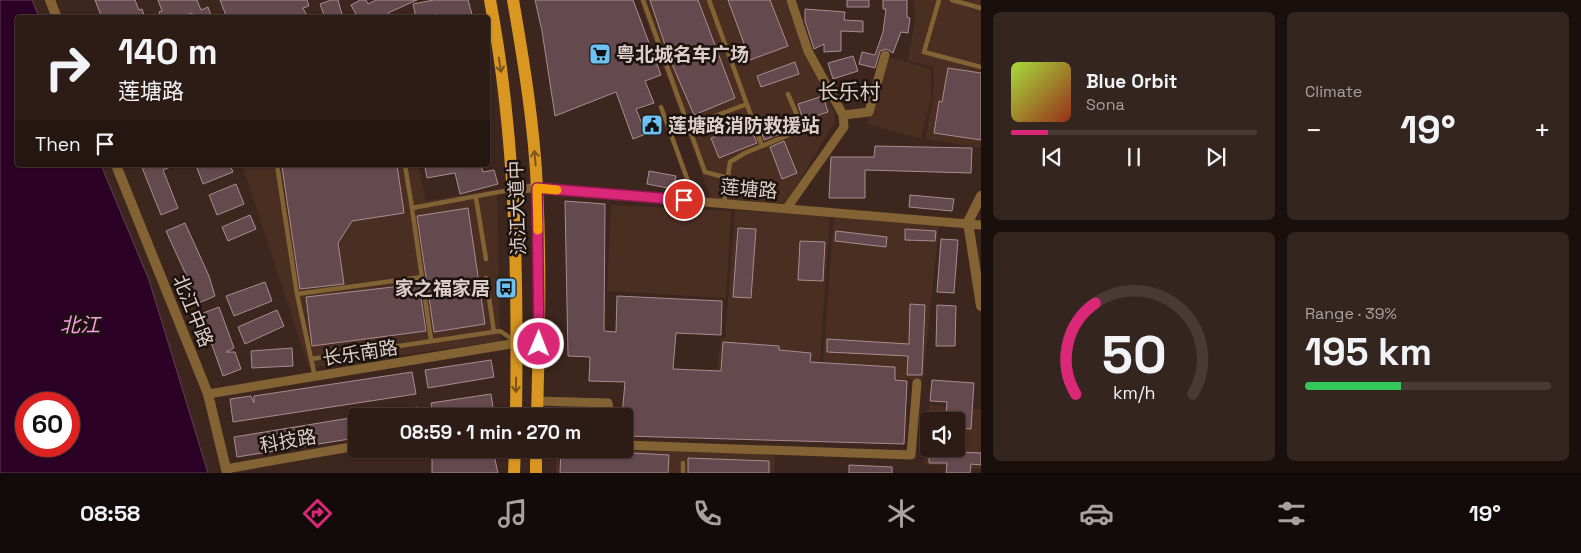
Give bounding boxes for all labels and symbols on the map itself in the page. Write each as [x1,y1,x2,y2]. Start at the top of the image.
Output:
supermarket icon: 粤北城名车广场 [588,42,612,66]
place label: 粤北城名车广场 [616,42,749,67]
one-way arrow [496,57,506,73]
district label: 长乐村 [818,78,881,105]
public building icon: 莲塘路消防救援站 [640,113,664,137]
place label: 莲塘路消防救援站 [668,113,820,138]
one-way arrow [530,150,539,166]
street label: 浈江大道中 [503,160,531,256]
street label: 莲塘路 [720,174,778,204]
pin [663,179,705,221]
street label: 北江中路 [167,271,219,351]
place label: 家之福家居 [395,276,490,301]
bus stop icon: 家之福家居 [494,276,518,300]
water label: 北江 [60,312,102,338]
position arrow [512,317,564,369]
street label: 长乐南路 [321,335,399,371]
one-way arrow [512,376,521,392]
speed limit sign: 60 [15,392,80,457]
street label: 科技路 [258,424,318,458]

